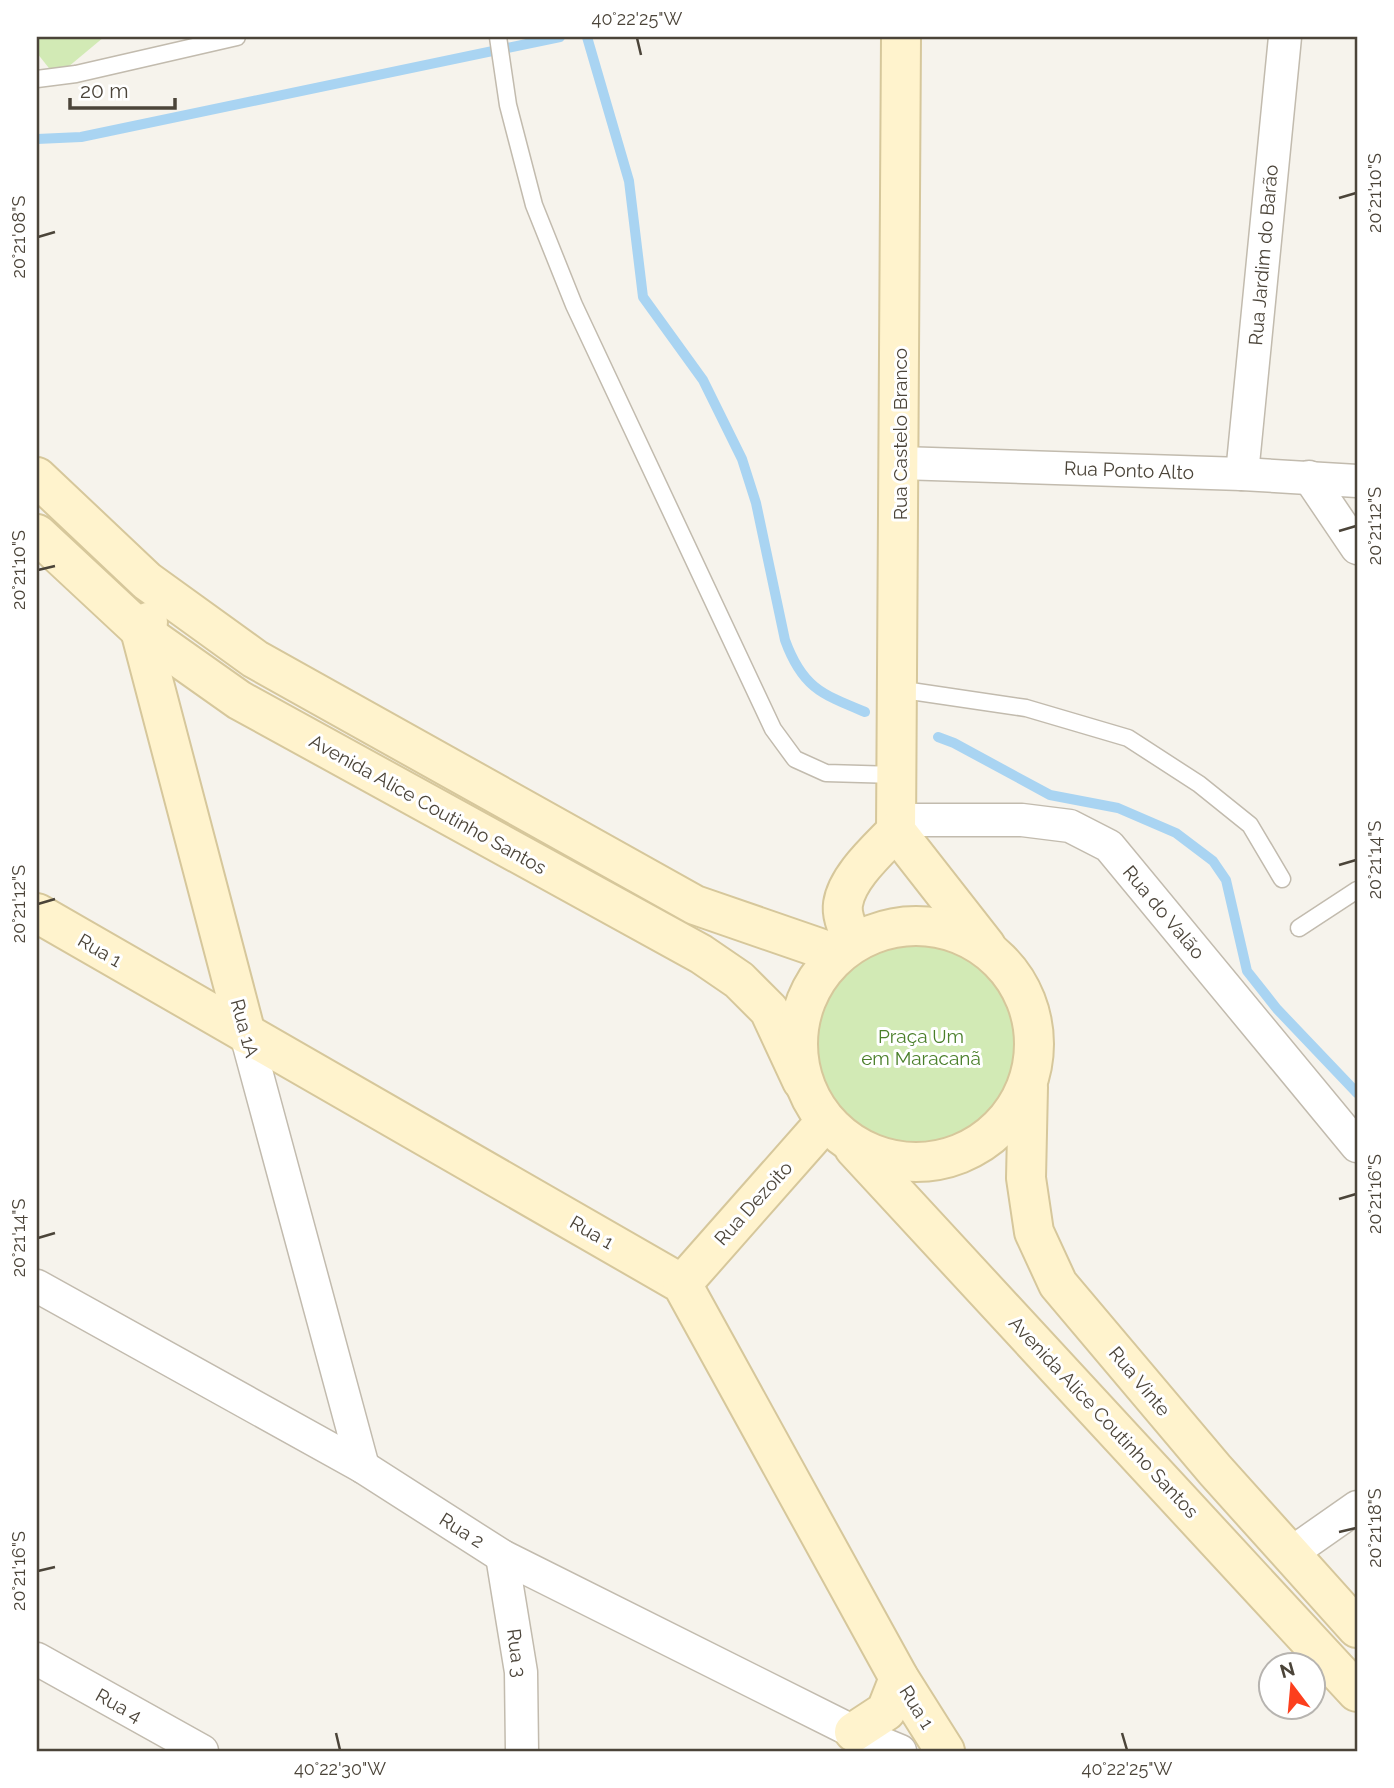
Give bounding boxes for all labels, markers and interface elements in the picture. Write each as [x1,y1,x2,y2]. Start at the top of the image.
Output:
text: 40°22'25"W [592,8,683,29]
scale bar [70,66,175,110]
text: 20 m [80,78,128,103]
text: 20°21'10"S [1364,153,1385,233]
street label: Rua Jardim do Barão [1244,164,1282,346]
text: 20°21'08"S [8,196,29,278]
street label: Rua Castelo Branco [889,348,911,520]
street label: Rua Ponto Alto [1064,457,1194,483]
text: 20°21'12"S [1364,487,1385,565]
text: 20°21'10"S [8,530,29,610]
street label: Avenida Alice Coutinho Santos [306,730,550,878]
text: 20°21'14"S [1364,821,1385,899]
street label: Rua do Valão [1119,861,1209,963]
text: 20°21'12"S [8,865,29,943]
street label: Rua 1 [74,929,126,971]
street label: Rua 1A [227,996,263,1060]
park label: Praça Um em Maracanã [861,1025,981,1069]
text: 20°21'16"S [1364,1154,1385,1234]
street label: Rua Dezoito [710,1156,796,1250]
text: 20°21'14"S [8,1199,29,1277]
street label: Rua 1 [566,1211,618,1253]
street label: Avenida Alice Coutinho Santos [1005,1312,1203,1522]
street label: Rua Vinte [1105,1342,1175,1420]
text: 20°21'18"S [1364,1488,1385,1568]
street label: Rua 2 [436,1508,488,1552]
text: 20°21'16"S [8,1531,29,1611]
street label: Rua 3 [503,1627,531,1679]
north arrow [1258,1652,1328,1722]
text: N [1277,1657,1297,1682]
street label: Rua 1 [895,1681,939,1733]
street label: Rua 4 [92,1683,146,1727]
text: 40°22'30"W [294,1758,386,1779]
text: 40°22'25"W [1082,1758,1173,1779]

